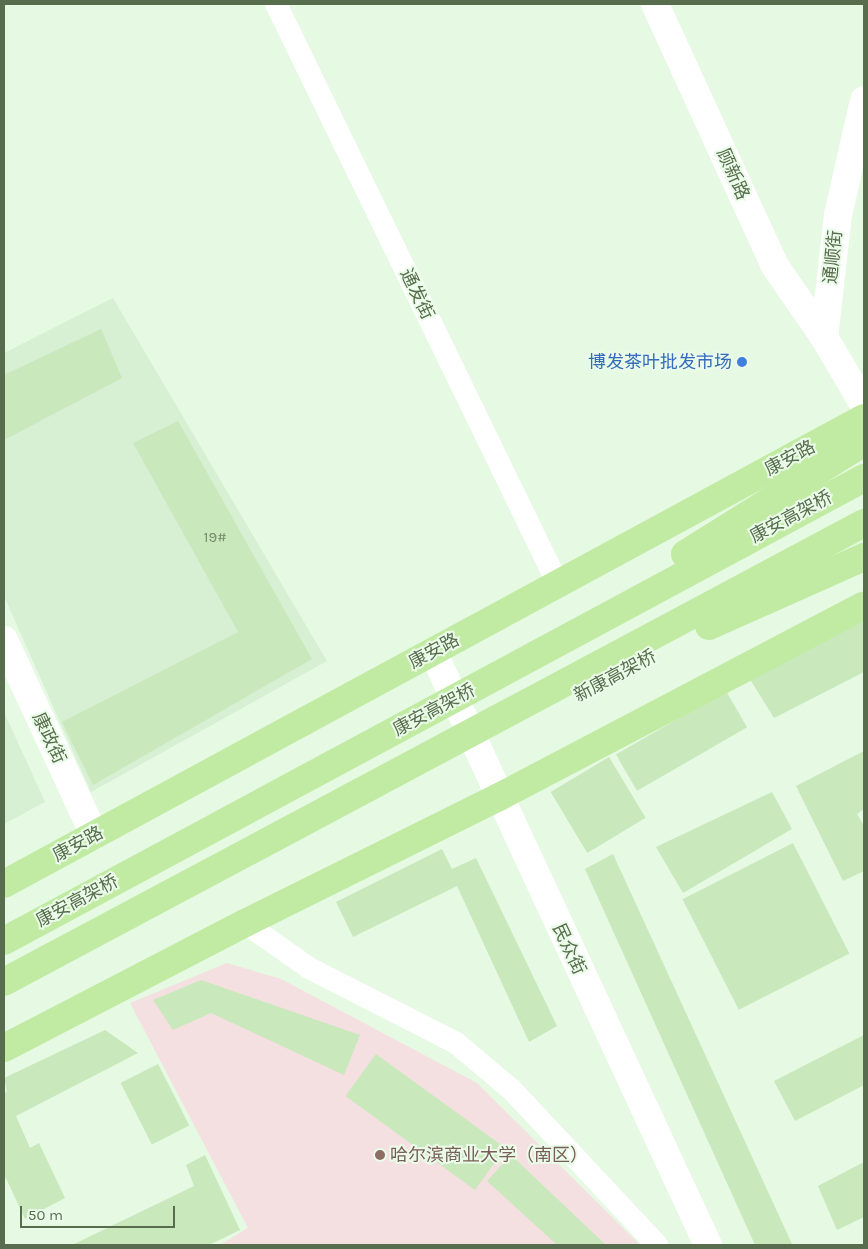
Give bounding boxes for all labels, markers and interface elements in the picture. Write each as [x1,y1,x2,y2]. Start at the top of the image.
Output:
street label: 顾新路 [712,145,754,203]
street label: 通顺街 [819,229,847,285]
street label: 通发街 [395,265,439,323]
place label: 博发茶叶批发市场 [588,351,732,373]
marker: 博发茶叶批发市场 [736,356,748,368]
street label: 康安路 [761,436,819,480]
street label: 康安高架桥 [746,486,836,548]
house number: 19# [203,529,227,547]
street label: 康安路 [405,629,463,673]
street label: 新康高架桥 [570,645,660,707]
street label: 康安高架桥 [389,679,479,741]
street label: 康政街 [28,709,70,767]
street label: 康安路 [49,822,107,866]
street label: 康安高架桥 [32,870,122,932]
street label: 民众街 [548,920,590,978]
place label: 哈尔滨商业大学（南区） [390,1144,588,1166]
marker: 哈尔滨商业大学（南区） [374,1149,386,1161]
scale bar [22,1196,178,1228]
text: 50 m [28,1206,63,1224]

